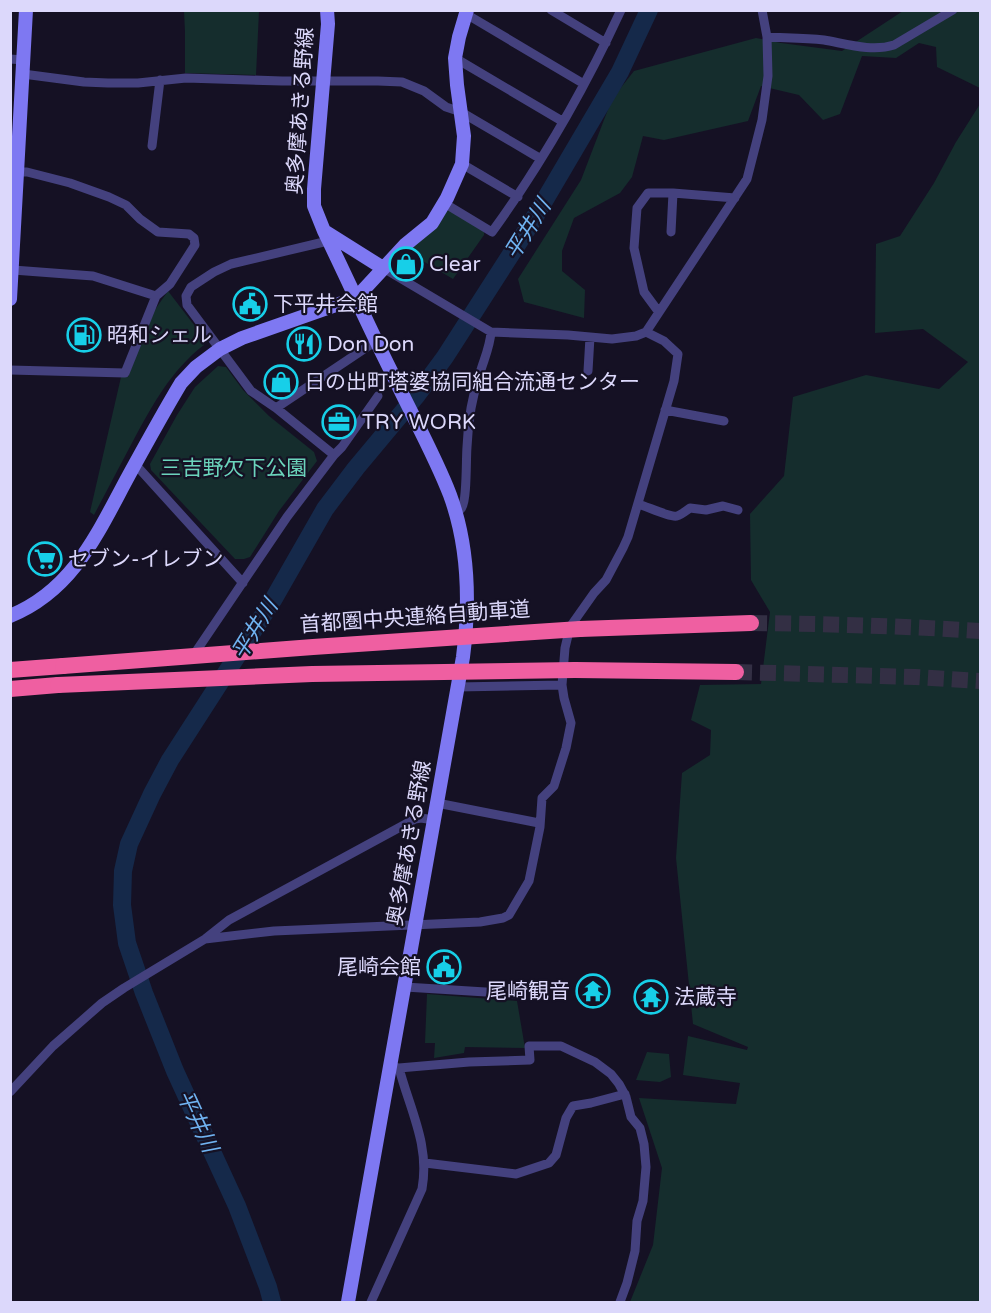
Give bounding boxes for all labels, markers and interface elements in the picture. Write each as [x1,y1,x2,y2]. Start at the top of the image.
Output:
street label: 奥多摩あきる野線 [282,27,319,195]
water label: 平井川 [499,193,557,264]
shop icon: Clear [388,246,424,282]
place label: Clear [429,252,481,277]
public building icon: 下平井会館 [232,286,268,322]
place label: 下平井会館 [273,292,378,317]
fuel station icon: 昭和シェル [66,317,102,353]
place label: 昭和シェル [107,323,212,348]
restaurant icon: Don Don [286,326,322,362]
place label: Don Don [327,332,414,357]
shop icon: 日の出町塔婆協同組合流通センター [263,364,299,400]
place label: 日の出町塔婆協同組合流通センター [304,370,640,395]
office icon: TRY WORK [321,404,357,440]
place label: TRY WORK [362,410,476,435]
park label: 三吉野欠下公園 [161,456,308,481]
supermarket icon: セブン-イレブン [27,541,63,577]
place label: セブン-イレブン [68,547,224,572]
water label: 平井川 [226,593,284,664]
street label: 首都圏中央連絡自動車道 [299,597,531,638]
street label: 奥多摩あきる野線 [383,758,436,928]
public building icon: 尾崎会館 [426,949,462,985]
place label: 尾崎会館 [337,955,421,980]
temple icon: 尾崎観音 [575,973,611,1009]
place label: 尾崎観音 [486,979,570,1004]
temple icon: 法蔵寺 [633,979,669,1015]
place label: 法蔵寺 [674,985,737,1010]
water label: 平井川 [171,1086,224,1159]

